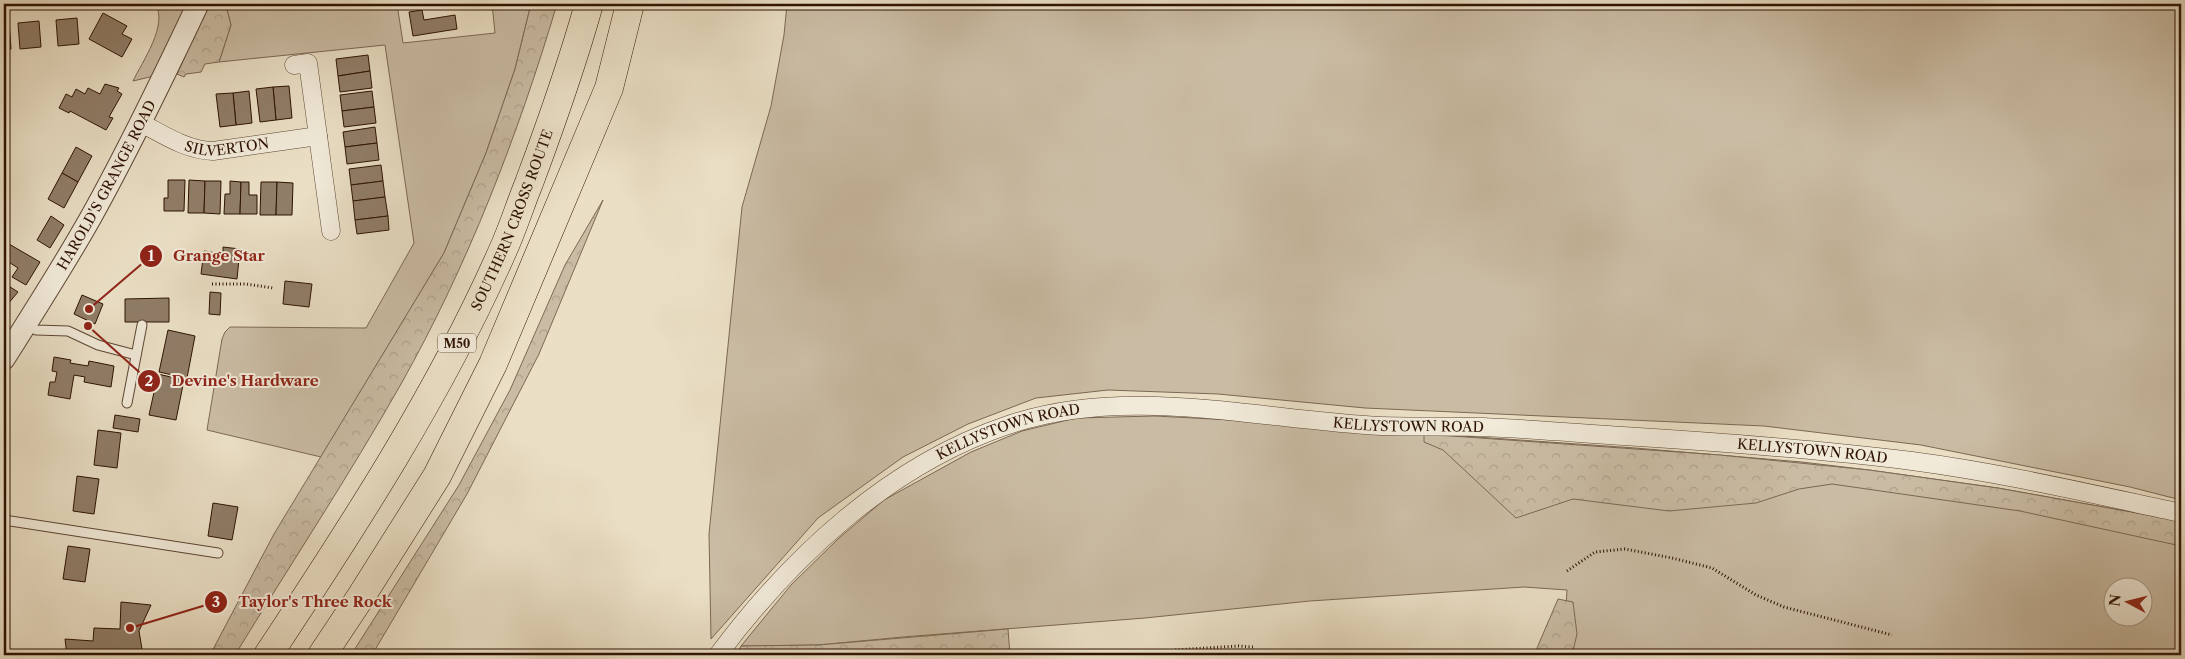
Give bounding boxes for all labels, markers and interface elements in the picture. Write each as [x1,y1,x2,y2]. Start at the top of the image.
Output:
street label: HAROLD'S GRANGE ROAD [53,97,160,273]
street label: SOUTHERN CROSS ROUTE [467,127,557,314]
street label: SILVERTON [182,134,271,160]
callout: Grange Star [138,241,275,271]
text: 1 [148,246,155,265]
text: Grange Star [173,246,266,265]
road number: M50 [438,333,476,352]
callout: Devine's Hardware [137,366,329,396]
text: 2 [145,371,154,390]
text: Devine's Hardware [171,371,319,390]
street label: KELLYSTOWN ROAD [933,400,1081,464]
street label: KELLYSTOWN ROAD [1332,413,1484,436]
street label: KELLYSTOWN ROAD [1736,435,1889,467]
north arrow [2102,576,2152,626]
callout: Taylor's Three Rock [204,587,402,617]
text: 3 [212,592,220,611]
text: Taylor's Three Rock [238,592,393,611]
text: N [2105,593,2125,608]

